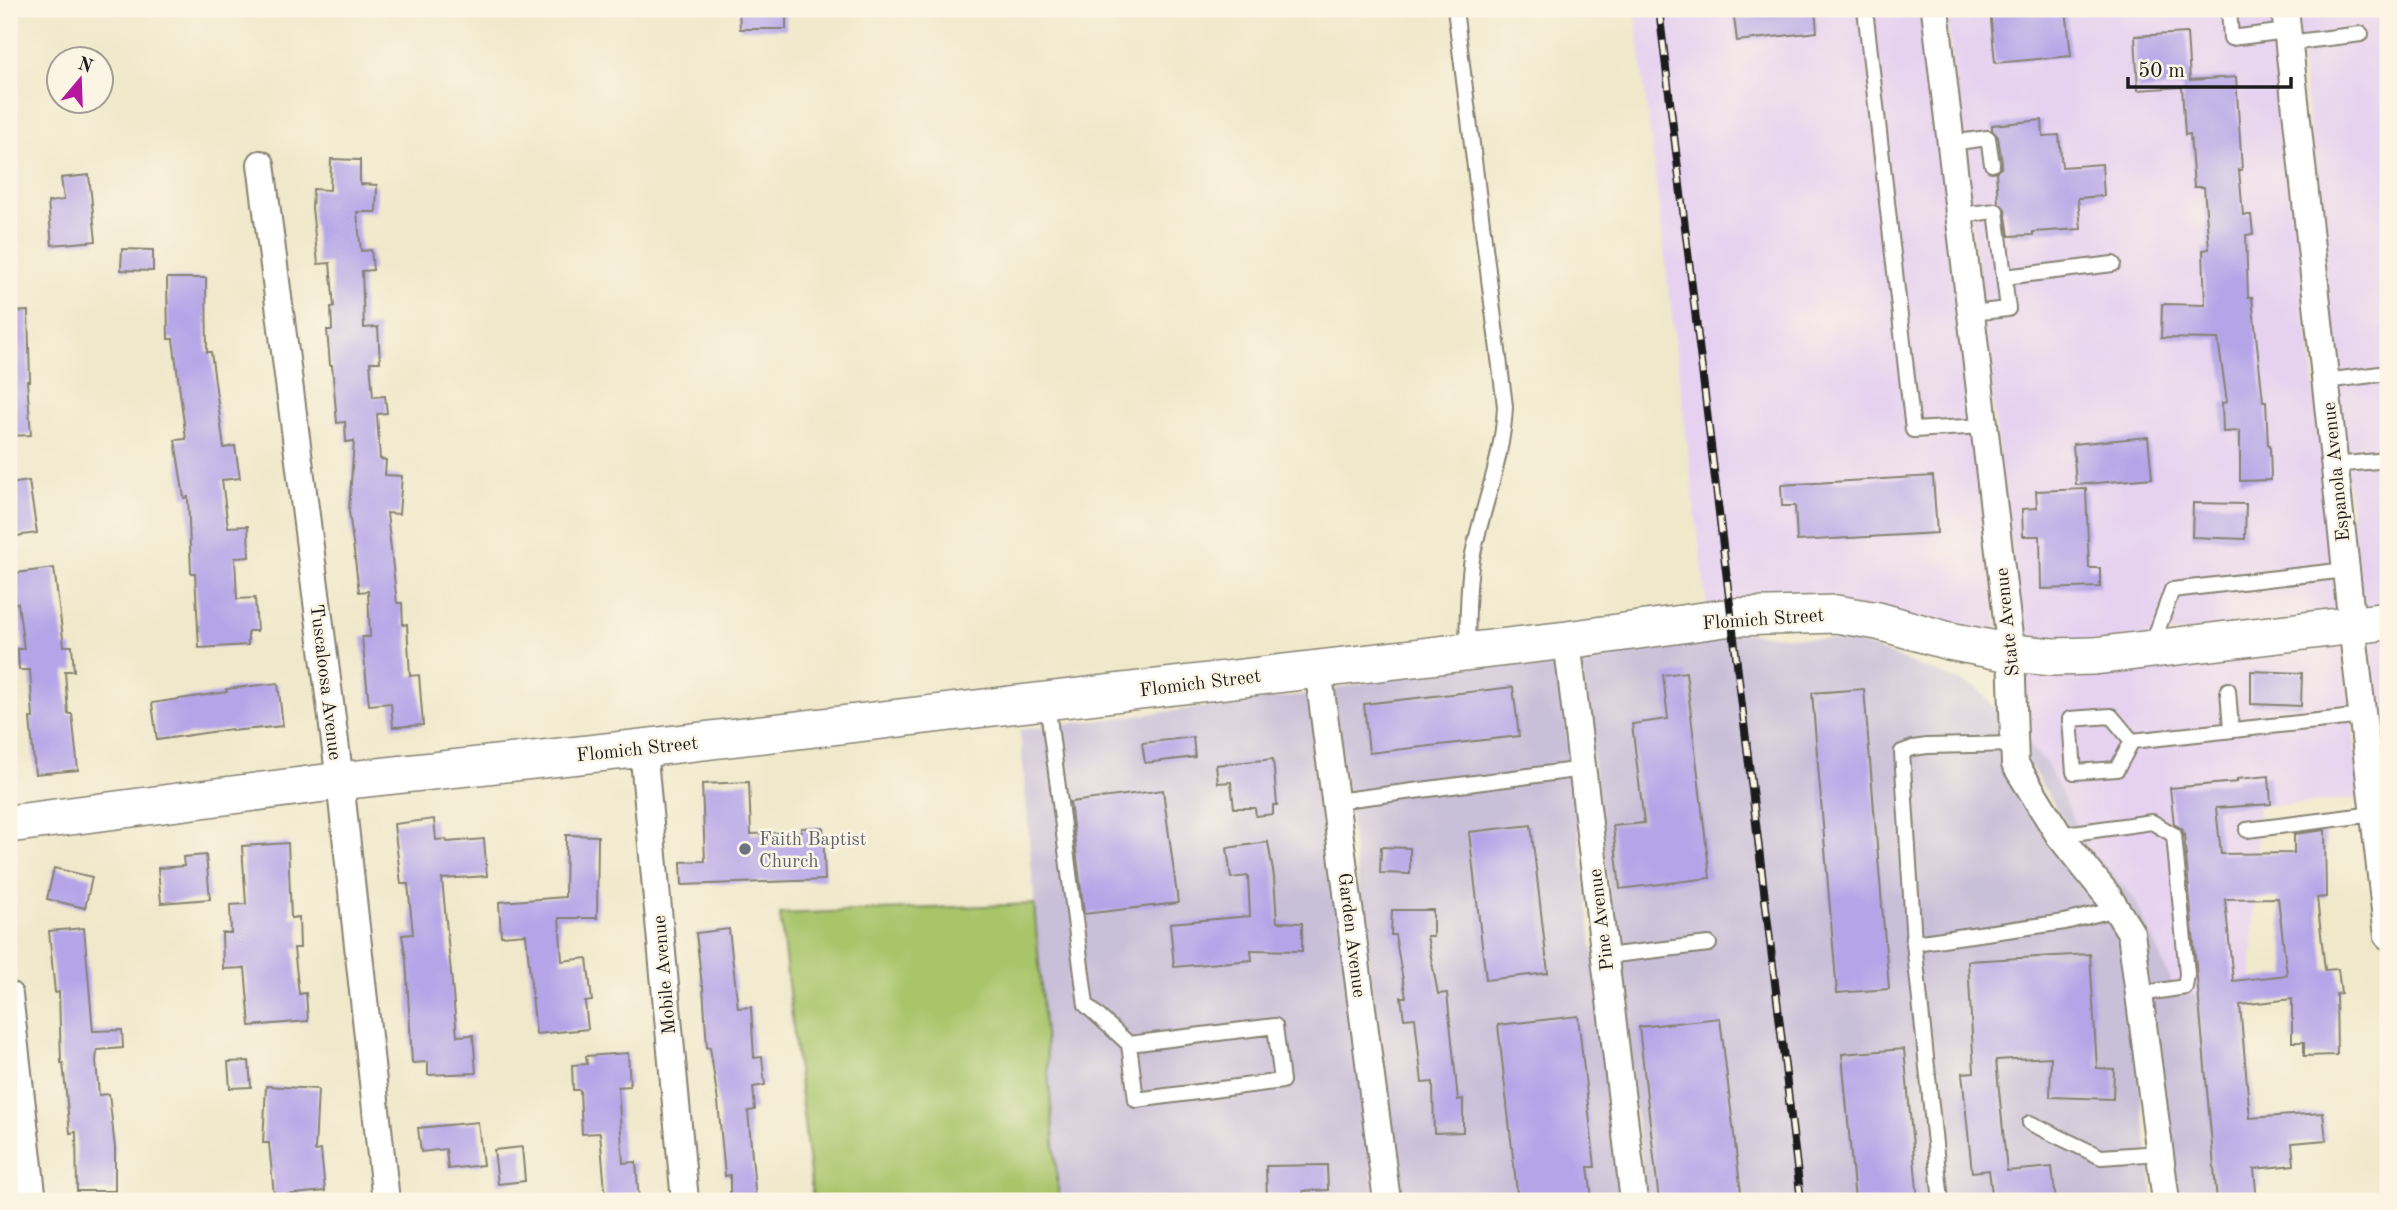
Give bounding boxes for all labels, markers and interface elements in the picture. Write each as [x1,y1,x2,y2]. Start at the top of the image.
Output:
north arrow [46,46,116,116]
scale bar [2128,46,2290,90]
text: N [75,55,95,78]
text: 50 m [2138,61,2185,82]
street label: Espanola Avenue [2321,401,2354,543]
street label: State Avenue [1993,567,2024,677]
street label: Tuscaloosa Avenue [306,603,344,761]
street label: Flomich Street [1702,607,1825,634]
street label: Flomich Street [1139,668,1262,701]
street label: Flomich Street [576,735,699,766]
place label: Faith Baptist Church [759,831,866,872]
marker: Faith Baptist Church [737,841,753,857]
street label: Pine Avenue [1587,868,1618,972]
street label: Garden Avenue [1333,872,1368,999]
street label: Mobile Avenue [651,914,680,1035]

